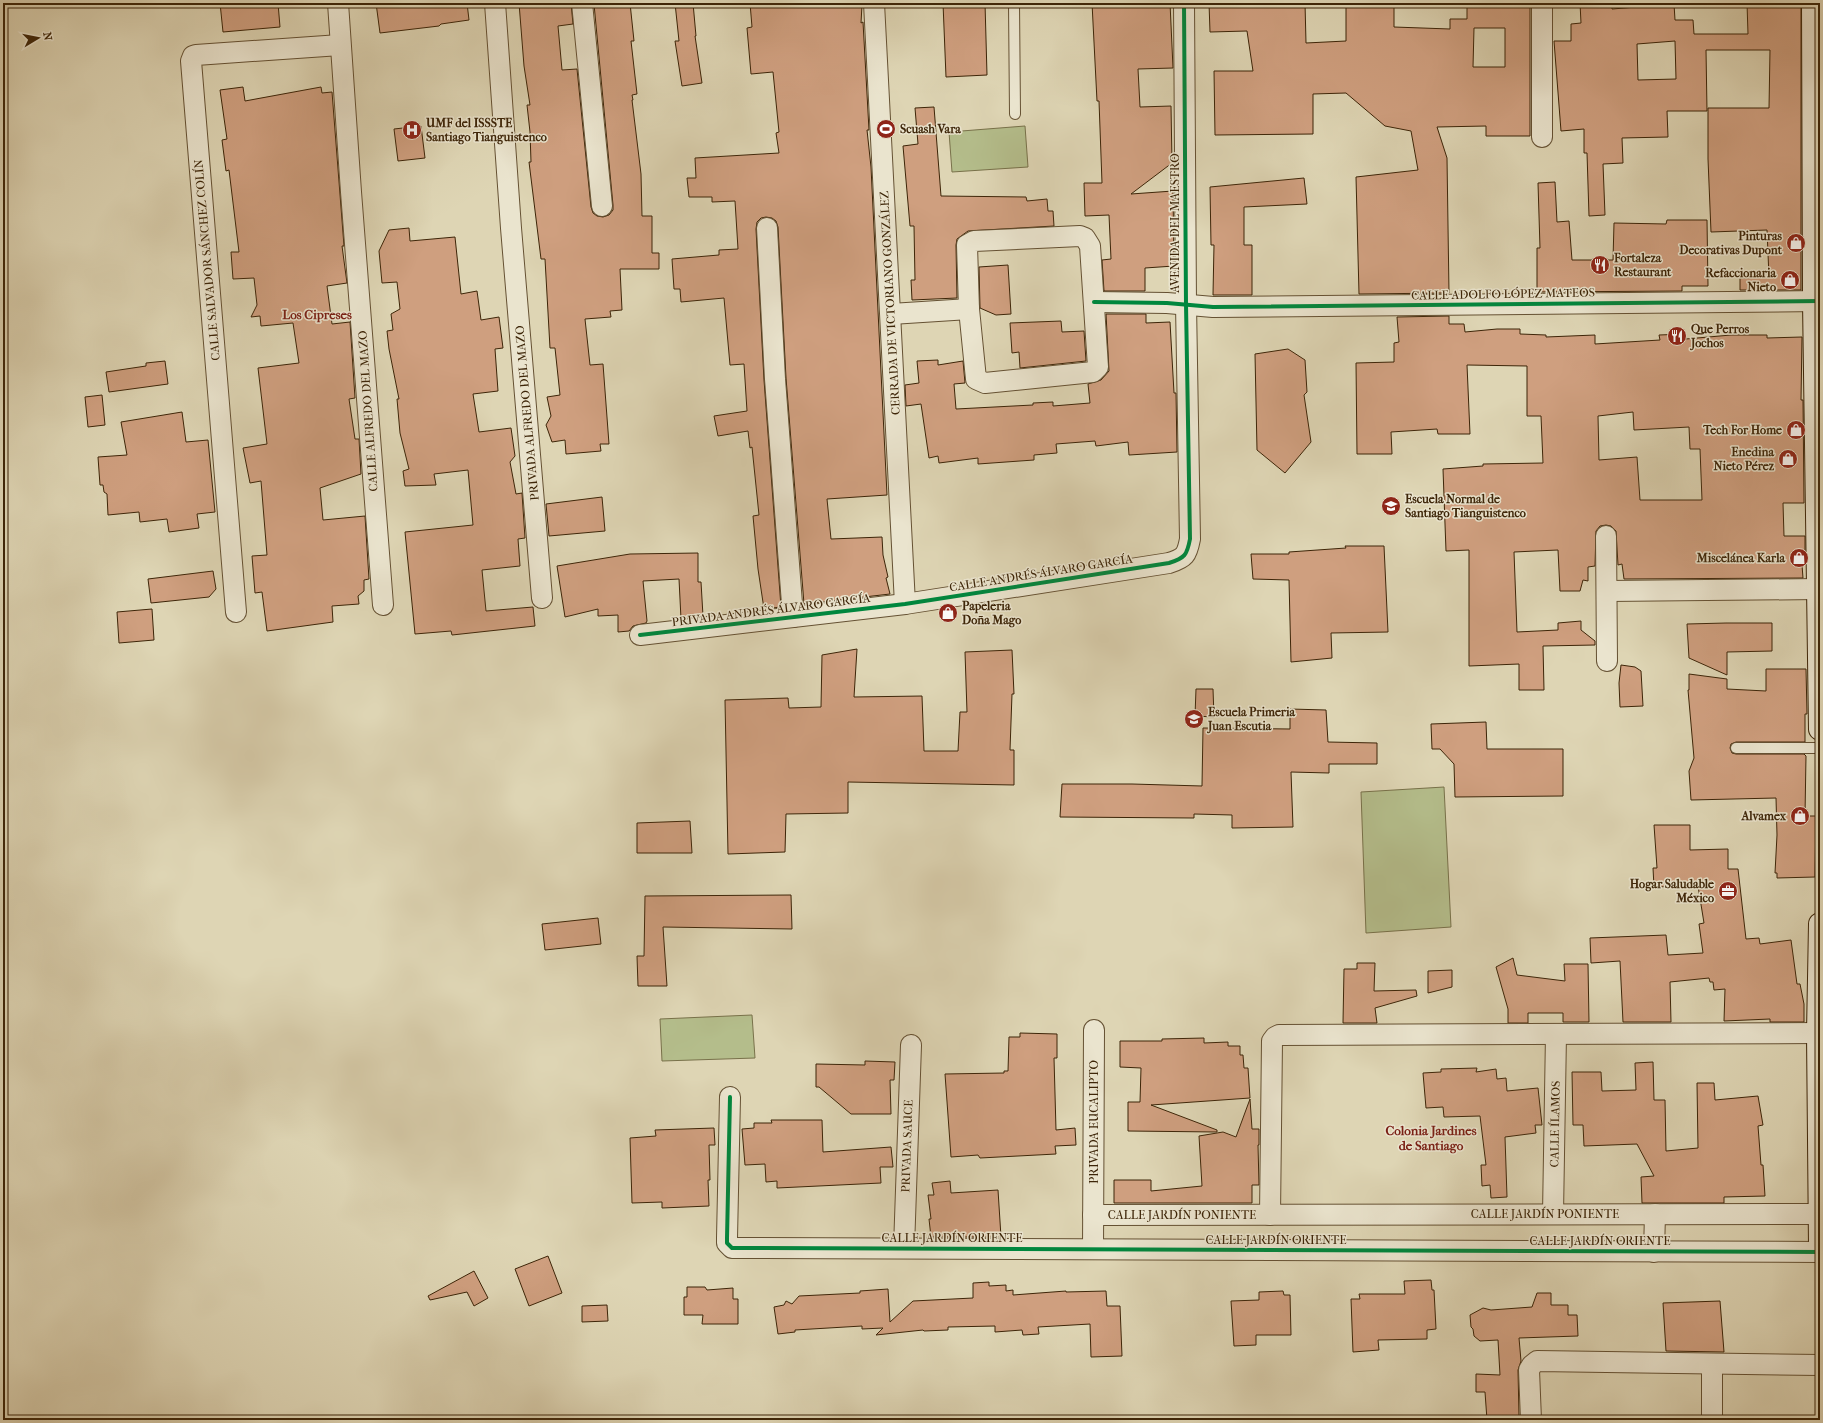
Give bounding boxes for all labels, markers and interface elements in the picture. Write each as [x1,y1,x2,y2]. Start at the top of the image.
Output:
north arrow [18,18,58,58]
text: N [40,31,55,42]
place label: UMF del ISSSTE Santiago Tianguistenco [425,116,547,145]
sports icon: Scuash Vara [875,118,897,140]
hospital icon: UMF del ISSSTE Santiago Tianguistenco [401,119,423,141]
place label: Scuash Vara [900,122,961,136]
street label: AVENIDA DEL MAESTRO [1168,153,1182,294]
street label: CALLE SALVADOR SÁNCHEZ COLÍN [190,159,223,361]
street label: CERRADA DE VICTORIANO GONZÁLEZ [876,191,903,415]
place label: Pinturas Decorativas Dupont [1679,229,1783,258]
shop icon: Pinturas Decorativas Dupont [1785,232,1807,254]
place label: Fortaleza Restaurant [1613,251,1672,279]
restaurant icon: Fortaleza Restaurant [1589,254,1611,276]
place label: Refaccionaria Nieto [1705,266,1776,294]
shop icon: Refaccionaria Nieto [1779,269,1801,291]
street label: CALLE ADOLFO LÓPEZ MATEOS [1411,284,1595,303]
district label: Los Cipreses [282,307,352,323]
place label: Que Perros Jochos [1689,322,1750,351]
street label: PRIVADA ALFREDO DEL MAZO [512,325,542,501]
restaurant icon: Que Perros Jochos [1666,325,1688,347]
street label: CALLE ALFREDO DEL MAZO [355,330,381,492]
shop icon: Tech For Home [1785,419,1807,441]
place label: Tech For Home [1702,423,1782,437]
place label: Enedina Nieto Pérez [1714,445,1775,473]
shop icon: Enedina Nieto Pérez [1777,448,1799,470]
place label: Escuela Normal de Santiago Tianguistenco [1405,492,1526,521]
school or university icon: Escuela Normal de Santiago Tianguistenco [1380,495,1402,517]
shop icon: Miscelánea Karla [1788,547,1810,569]
street label: CALLE ANDRÉS ÁLVARO GARCÍA [948,551,1134,594]
place label: Miscelánea Karla [1696,551,1785,565]
street label: PRIVADA ANDRÉS ÁLVARO GARCÍA [671,590,871,629]
place label: Papeleria Doña Mago [962,599,1021,628]
shop icon: Papeleria Doña Mago [937,602,959,624]
place label: Escuela Primeria Juan Escutia [1206,705,1296,734]
school or university icon: Escuela Primeria Juan Escutia [1183,708,1205,730]
shop icon: Alvamex [1789,805,1811,827]
place label: Alvamex [1741,809,1787,823]
place label: Hogar Saludable México [1630,877,1714,905]
office icon: Hogar Saludable México [1717,880,1739,902]
street label: PRIVADA EUCALIPTO [1087,1060,1101,1184]
street label: CALLE ÍLAMOS [1546,1081,1563,1167]
street label: PRIVADA SAUCE [898,1099,916,1193]
district label: Colonia Jardines de Santiago [1385,1123,1477,1154]
street label: CALLE JARDÍN PONIENTE [1471,1206,1619,1221]
street label: CALLE JARDÍN PONIENTE [1108,1207,1256,1222]
street label: CALLE JARDÍN ORIENTE [881,1230,1023,1245]
street label: CALLE JARDÍN ORIENTE [1205,1232,1347,1247]
street label: CALLE JARDÍN ORIENTE [1529,1233,1671,1248]

